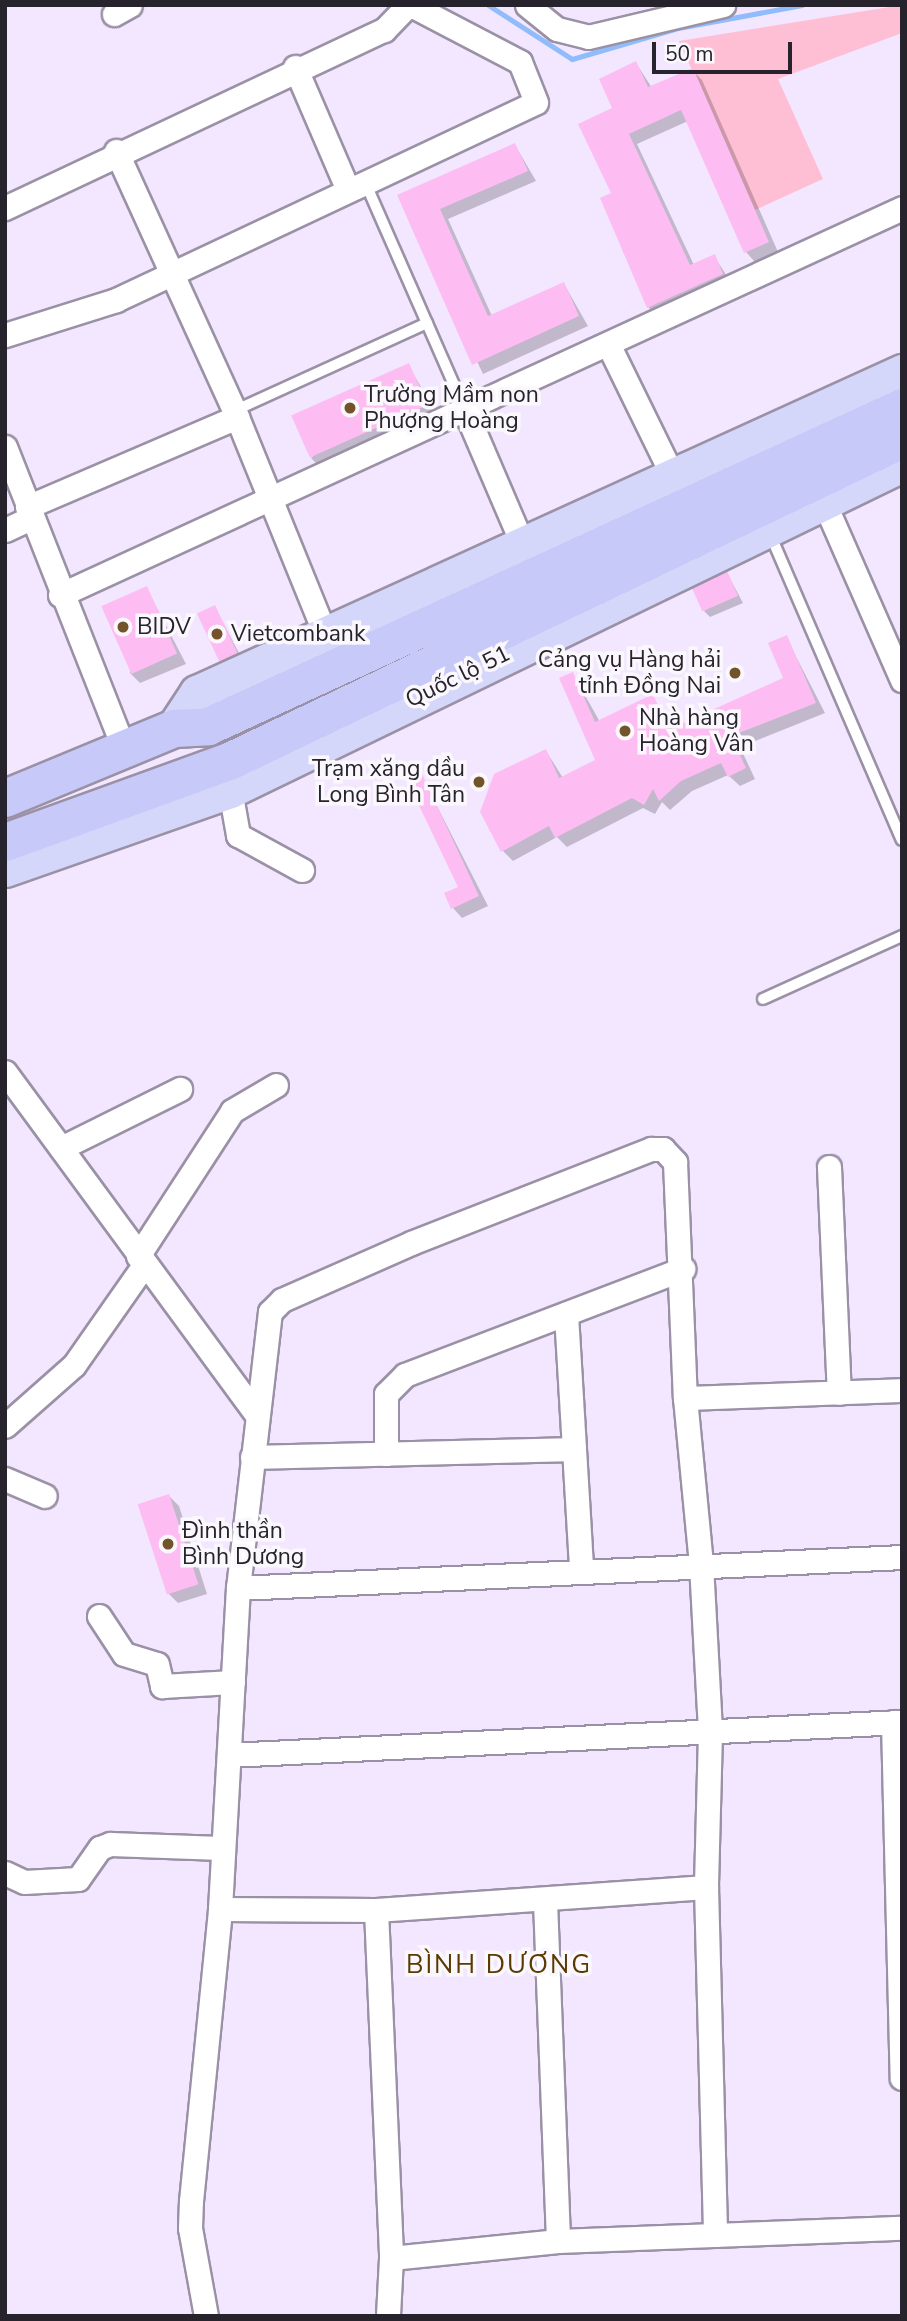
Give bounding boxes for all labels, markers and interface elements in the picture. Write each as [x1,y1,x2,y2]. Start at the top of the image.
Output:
scale bar [655,28,795,72]
text: 50 m [665,40,714,68]
place label: Trường Mầm non Phượng Hoàng [364,381,539,435]
marker: Trường Mầm non Phượng Hoàng [342,400,358,416]
place label: BIDV [137,613,191,641]
marker: BIDV [115,619,131,635]
place label: Vietcombank [231,620,365,648]
marker: Vietcombank [209,626,225,642]
street label: Quốc lộ 51 [401,640,515,714]
place label: Cảng vụ Hàng hải tỉnh Đồng Nai [538,646,721,700]
marker: Cảng vụ Hàng hải tỉnh Đồng Nai [727,665,743,681]
place label: Nhà hàng Hoàng Vân [639,704,754,758]
marker: Nhà hàng Hoàng Vân [617,723,633,739]
place label: Trạm xăng dầu Long Bình Tân [312,755,465,809]
marker: Trạm xăng dầu Long Bình Tân [471,774,487,790]
place label: Đình thần Bình Dương [182,1517,304,1571]
marker: Đình thần Bình Dương [160,1536,176,1552]
district label: BÌNH DƯƠNG [407,1949,591,1981]

